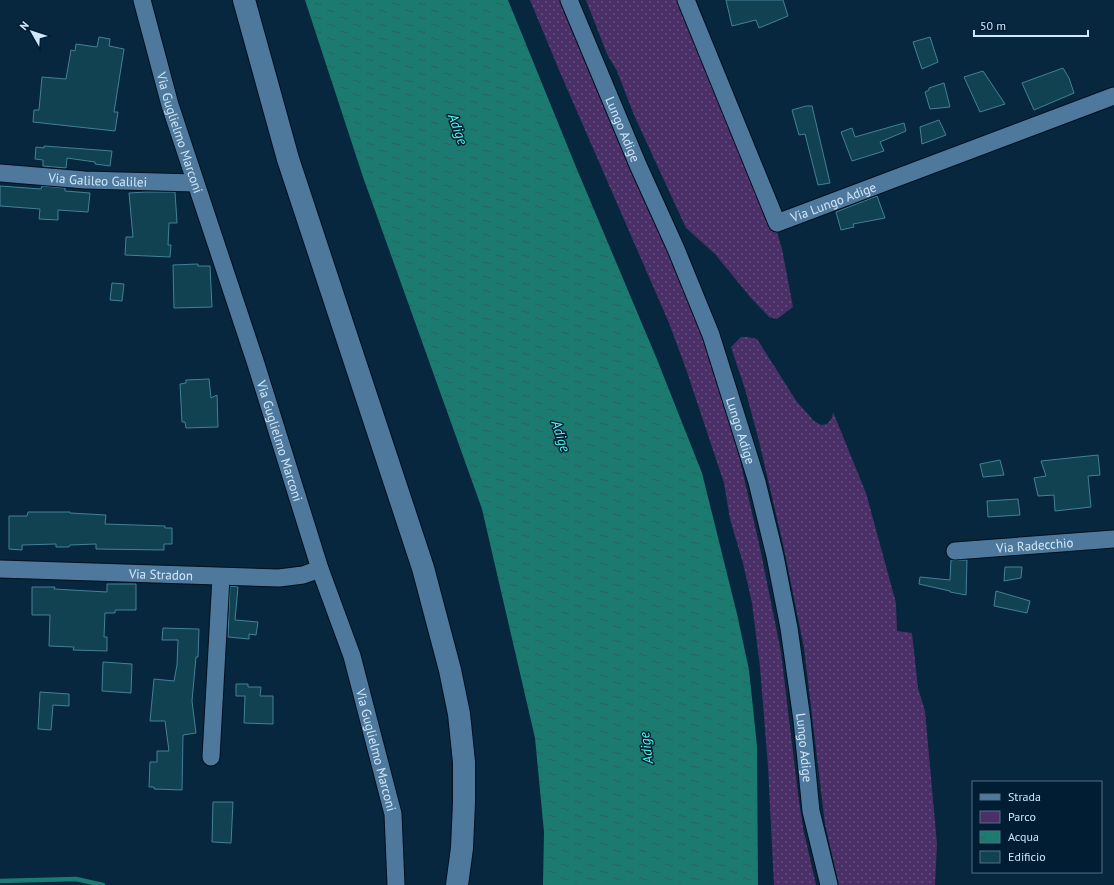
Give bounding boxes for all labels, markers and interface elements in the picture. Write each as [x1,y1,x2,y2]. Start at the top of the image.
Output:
north arrow [12,12,52,52]
scale bar [974,12,1088,38]
text: N [17,18,32,33]
text: 50 m [980,18,1006,33]
street label: Via Guglielmo Marconi [152,70,207,195]
street label: Lungo Adige [601,94,644,165]
water label: Adige [444,110,472,148]
street label: Via Galileo Galilei [47,169,147,191]
street label: Via Lungo Adige [787,178,879,226]
street label: Via Guglielmo Marconi [252,377,306,504]
street label: Lungo Adige [722,395,759,466]
water label: Adige [547,417,575,455]
street label: Via Radecchio [995,534,1074,557]
street label: Via Stradon [128,565,193,584]
street label: Via Guglielmo Marconi [352,686,400,813]
street label: Lungo Adige [792,712,816,783]
water label: Adige [635,730,657,766]
legend [972,781,1102,873]
text: Strada [1008,789,1041,804]
text: Parco [1008,809,1036,824]
text: Acqua [1008,829,1039,844]
text: Edificio [1008,849,1046,864]

